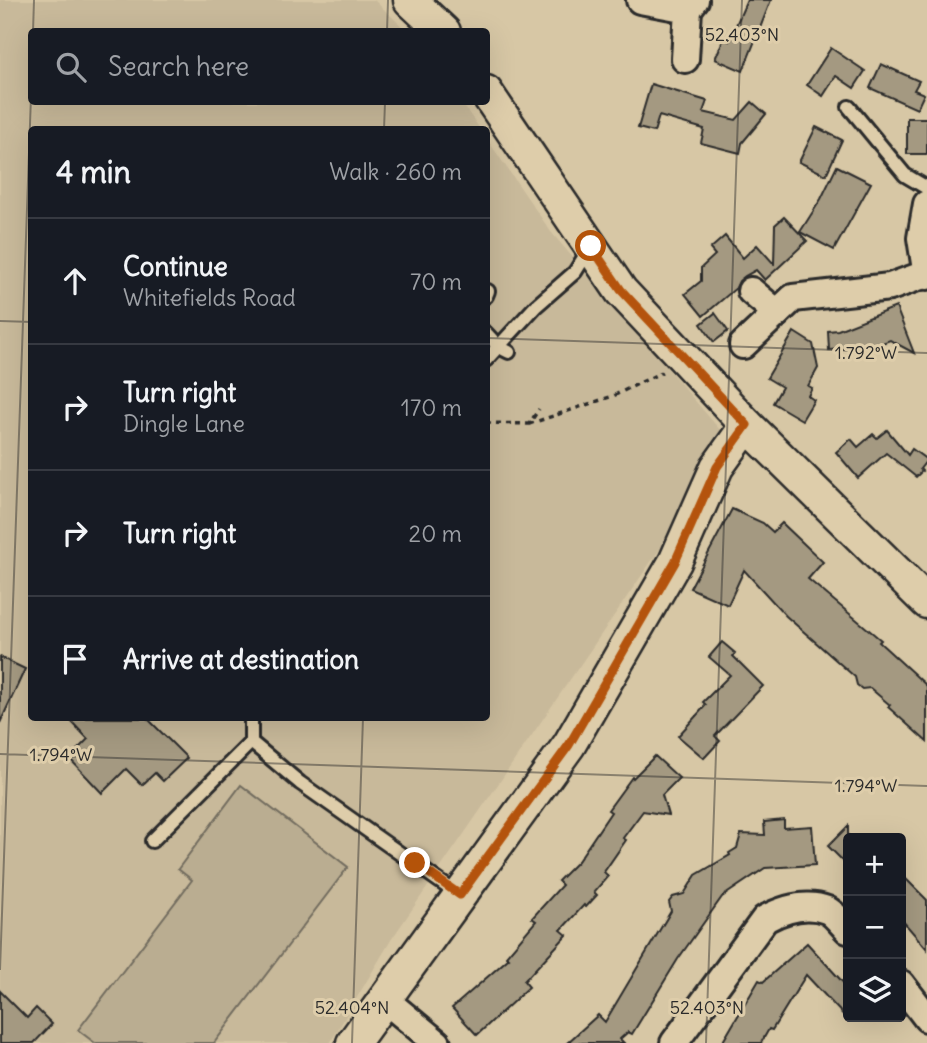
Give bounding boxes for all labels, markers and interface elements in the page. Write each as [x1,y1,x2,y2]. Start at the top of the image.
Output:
text: 52.403°N [705,23,779,46]
search box [28,28,490,105]
icon: search [52,48,90,86]
text: Search here [108,50,249,83]
text: 4 min [56,153,131,191]
text: Walk · 260 m [329,157,462,186]
route start [575,230,606,261]
text: Continue [123,250,228,283]
icon: ahead [56,262,94,300]
text: 70 m [410,267,462,296]
text: Whitefields Road [123,283,296,312]
text: 1.792°W [835,341,897,364]
text: Turn right [123,376,236,409]
icon: right [56,388,94,426]
text: 170 m [401,393,462,422]
text: Dingle Lane [123,409,245,438]
icon: right [56,514,94,552]
text: Turn right [123,517,236,550]
text: 20 m [409,519,462,548]
icon: arrive [56,640,94,678]
text: Arrive at destination [123,643,359,676]
text: 1.794°W [30,743,92,766]
text: 1.794°W [835,774,897,797]
map controls [843,833,906,1022]
button: + [843,833,906,896]
route end [399,847,430,878]
button: − [843,896,906,959]
button: layers [843,959,906,1022]
text: 52.404°N [315,996,389,1019]
text: 52.403°N [670,996,744,1019]

